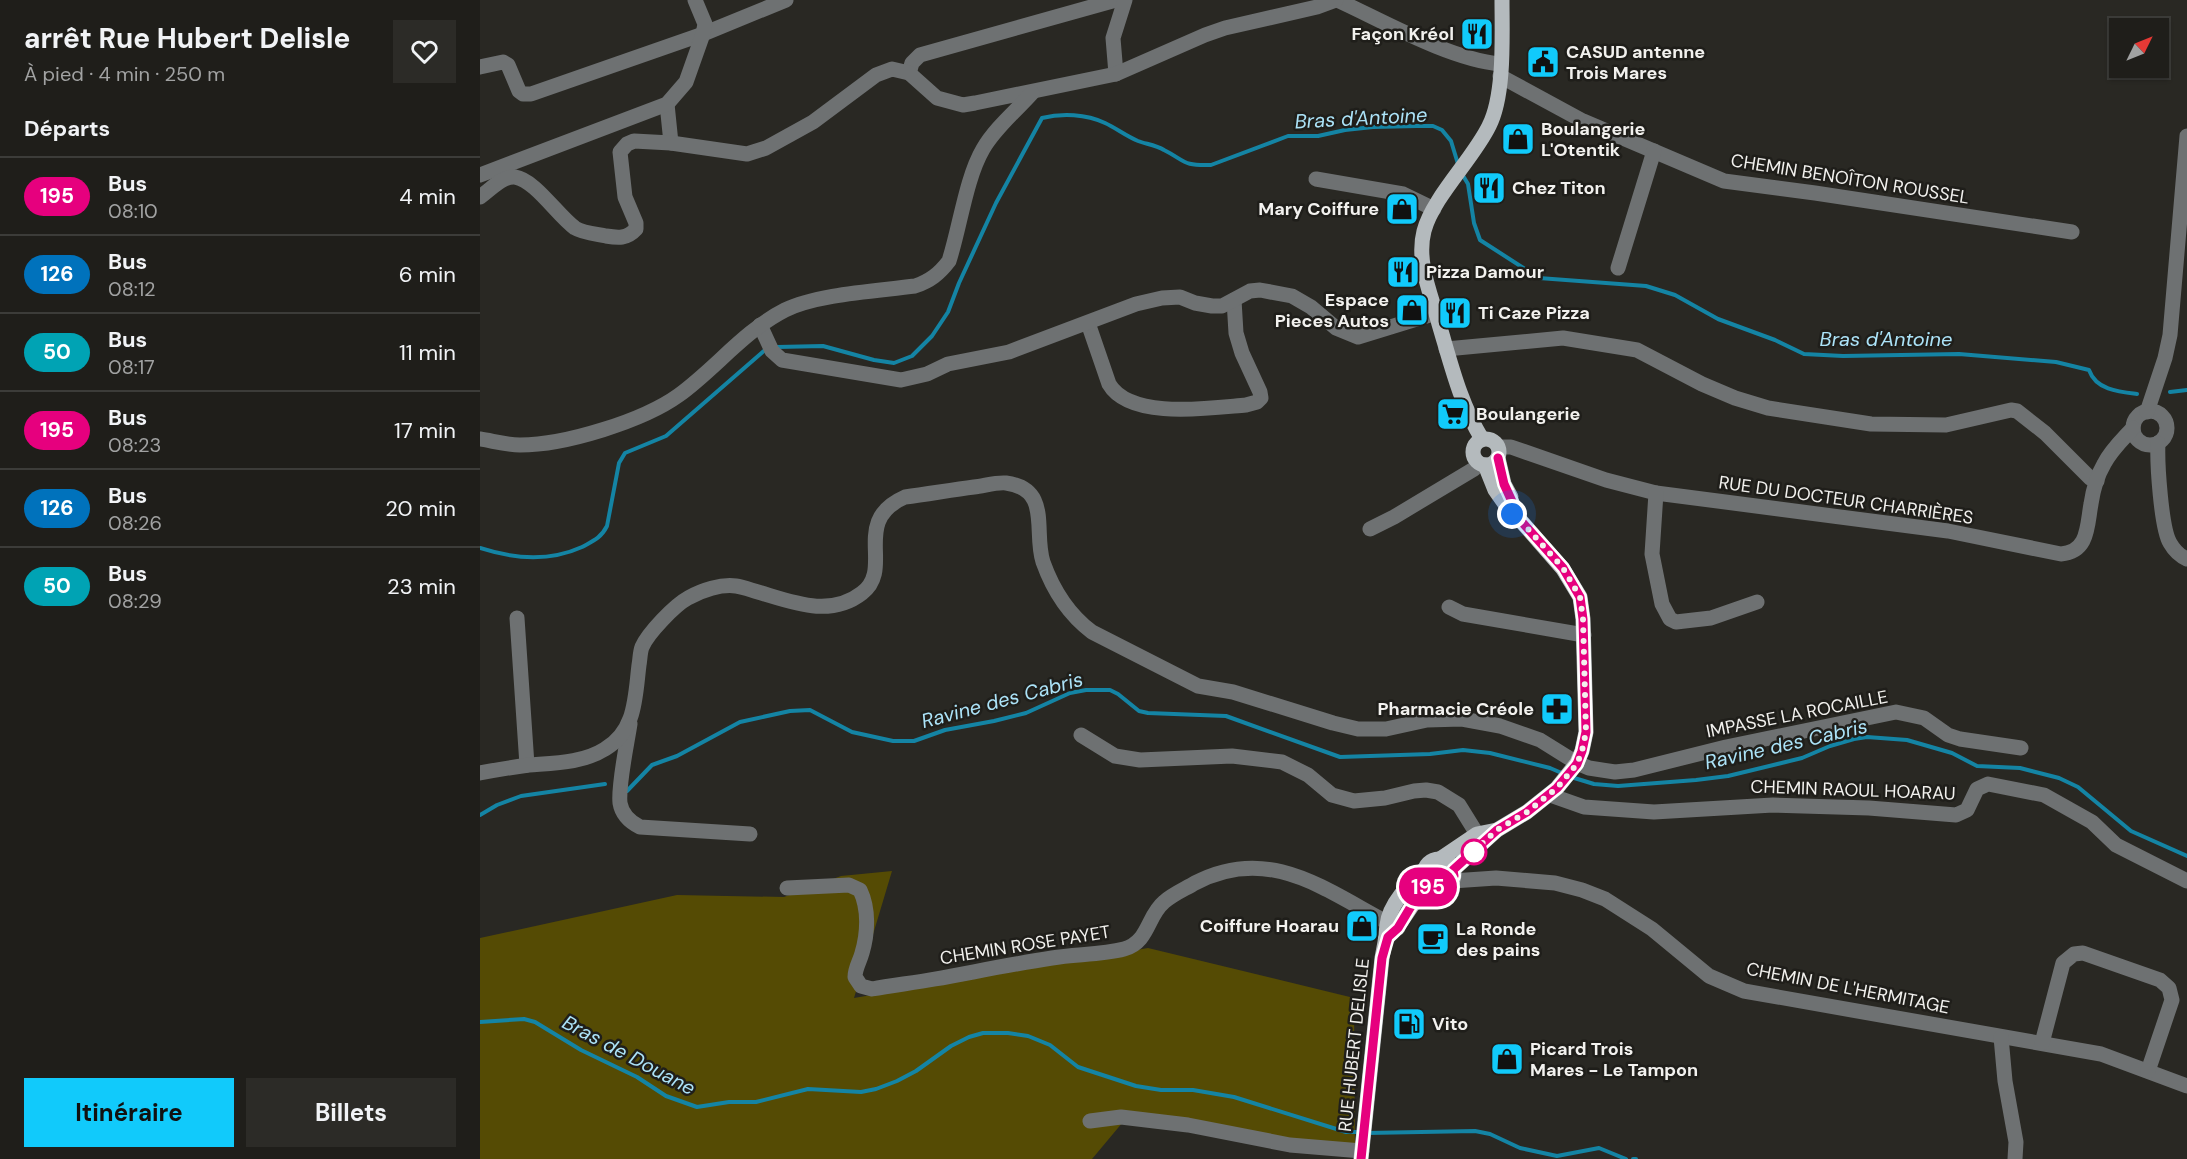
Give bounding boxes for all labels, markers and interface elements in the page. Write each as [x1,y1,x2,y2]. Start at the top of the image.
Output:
restaurant icon: Façon Kréol [1459,16,1495,52]
north arrow [2109,18,2169,78]
map controls [2109,18,2169,78]
text: arrêt Rue Hubert Delisle [24,20,350,57]
button: heart [393,20,456,83]
place label: Façon Kréol [1351,22,1454,46]
place label: CASUD antenne Trois Mares [1566,40,1705,85]
public building icon: CASUD antenne Trois Mares [1525,44,1561,80]
text: À pied · 4 min · 250 m [24,61,225,87]
water label: Bras d'Antoine [1294,102,1428,134]
text: Départs [24,114,110,143]
place label: Boulangerie L'Otentik [1541,117,1646,162]
shop icon: Boulangerie L'Otentik [1500,121,1536,157]
street label: CHEMIN BENOÎTON ROUSSEL [1729,148,1971,210]
text: Bus [108,169,147,198]
restaurant icon: Chez Titon [1471,170,1507,206]
place label: Chez Titon [1512,176,1606,200]
text: 195 [40,182,74,210]
text: 4 min [399,182,456,211]
shop icon: Mary Coiffure [1384,191,1420,227]
place label: Mary Coiffure [1258,197,1379,221]
text: 08:10 [108,198,158,224]
text: Bus [108,247,147,276]
restaurant icon: Pizza Damour [1385,254,1421,290]
text: 126 [40,260,74,288]
text: 6 min [399,260,456,289]
place label: Pizza Damour [1426,260,1544,284]
text: 08:12 [108,276,156,302]
place label: Espace Pieces Autos [1275,288,1389,333]
shop icon: Espace Pieces Autos [1394,292,1430,328]
restaurant icon: Ti Caze Pizza [1437,295,1473,331]
place label: Ti Caze Pizza [1478,301,1590,325]
text: Bus [108,325,147,354]
water label: Bras d'Antoine [1820,326,1952,352]
text: 50 [43,338,71,366]
text: 11 min [399,338,456,367]
text: 08:17 [108,354,155,380]
supermarket icon: Boulangerie [1435,396,1471,432]
place label: Boulangerie [1476,402,1581,426]
text: Bus [108,403,147,432]
text: 195 [40,416,74,444]
text: 17 min [394,416,456,445]
text: 08:23 [108,432,161,458]
street label: RUE DU DOCTEUR CHARRIÈRES [1717,470,1975,530]
text: Bus [108,481,147,510]
text: 126 [40,494,74,522]
text: 20 min [385,494,456,523]
your location [1497,499,1527,529]
text: 08:26 [108,510,162,536]
text: Bus [108,559,147,588]
text: 50 [43,572,71,600]
text: 23 min [387,572,456,601]
text: 08:29 [108,588,162,614]
water label: Ravine des Cabris [918,666,1086,734]
street label: IMPASSE LA ROCAILLE [1704,685,1890,743]
pharmacy icon: Pharmacie Créole [1539,691,1575,727]
place label: Pharmacie Créole [1378,697,1534,721]
water label: Ravine des Cabris [1702,713,1870,775]
street label: CHEMIN RAOUL HOARAU [1750,774,1956,806]
unlabelled marker [1461,839,1487,865]
line badge: 195 [1394,868,1462,906]
text: 195 [1411,873,1445,901]
shop icon: Coiffure Hoarau [1344,908,1380,944]
place label: Coiffure Hoarau [1200,914,1339,938]
place label: La Ronde des pains [1456,917,1540,962]
street label: CHEMIN ROSE PAYET [938,920,1112,970]
cafe icon: La Ronde des pains [1415,921,1451,957]
street label: CHEMIN DE L'HERMITAGE [1744,956,1952,1020]
street label: RUE HUBERT DELISLE [1333,957,1375,1133]
fuel station icon: Vito [1391,1006,1427,1042]
water label: Bras de Douane [558,1009,700,1101]
place label: Vito [1432,1012,1468,1036]
place label: Picard Trois Mares - Le Tampon [1530,1037,1698,1082]
shop icon: Picard Trois Mares - Le Tampon [1489,1041,1525,1077]
button: Itinéraire [24,1078,234,1147]
button: Billets [246,1078,456,1147]

